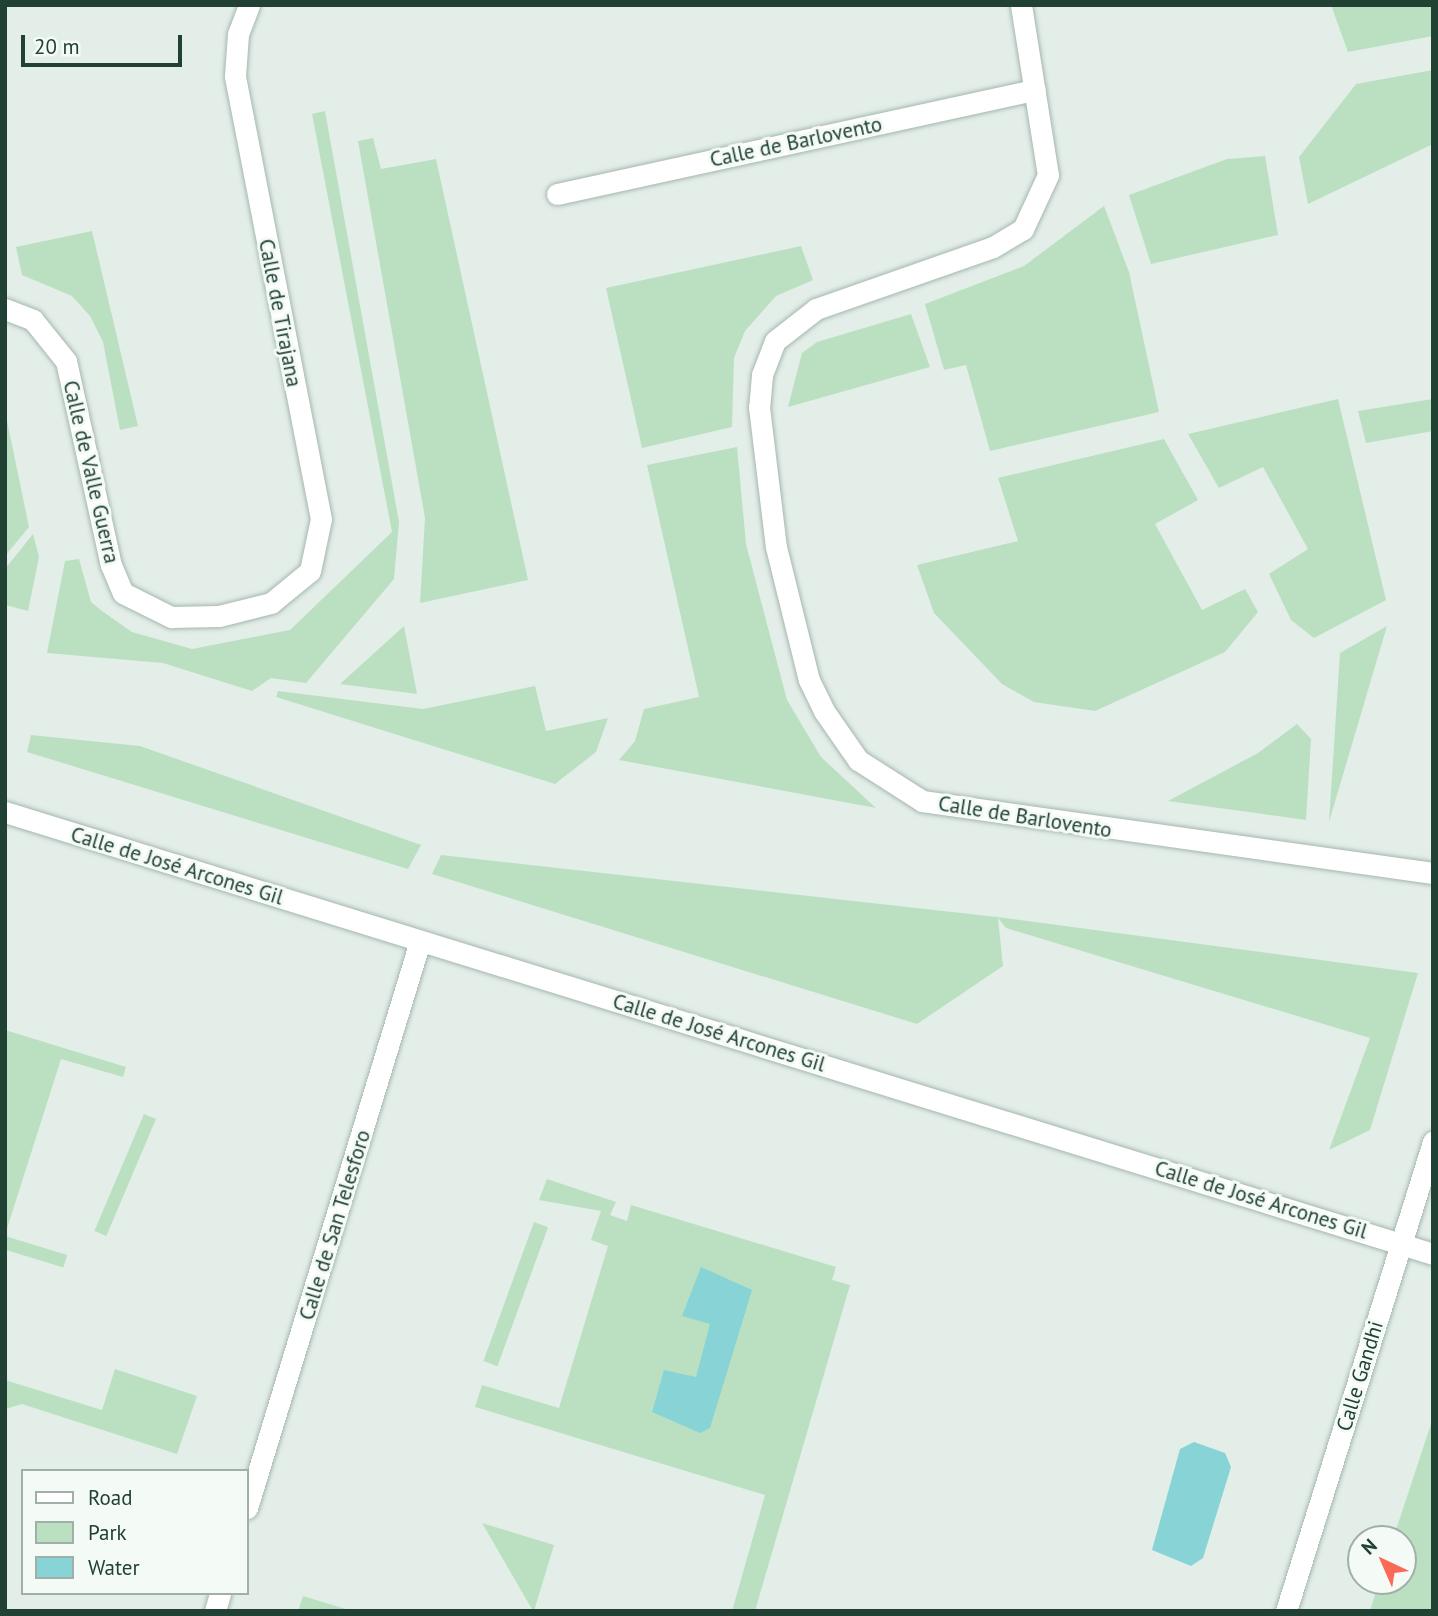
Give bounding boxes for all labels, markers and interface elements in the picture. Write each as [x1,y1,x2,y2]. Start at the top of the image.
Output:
scale bar [24,21,186,65]
text: 20 m [34,33,80,60]
street label: Calle de Barlovento [708,111,884,173]
street label: Calle de Tirajana [253,237,307,389]
street label: Calle de Valle Guerra [58,378,124,566]
street label: Calle de Barlovento [936,791,1114,843]
street label: Calle de José Arcones Gil [67,822,287,910]
street label: Calle de José Arcones Gil [609,989,829,1077]
street label: Calle de San Telesforo [294,1127,376,1323]
street label: Calle de José Arcones Gil [1151,1156,1371,1244]
street label: Calle Gandhi [1331,1318,1389,1434]
legend [21,1469,248,1595]
text: Road [88,1484,132,1511]
text: Park [88,1519,127,1546]
north arrow [1347,1525,1417,1595]
text: N [1356,1533,1382,1559]
text: Water [88,1554,140,1581]

